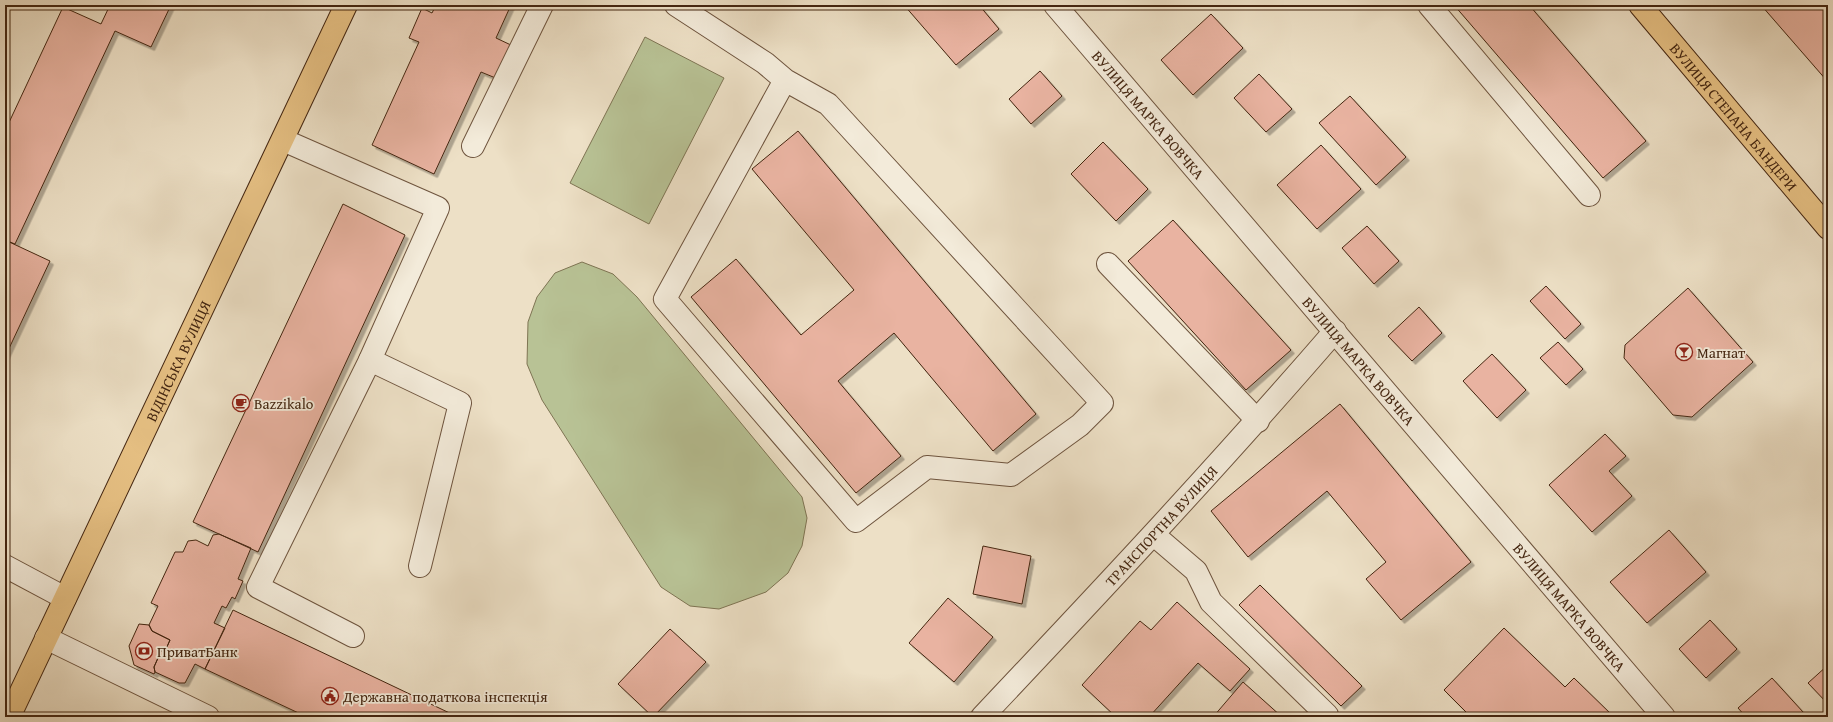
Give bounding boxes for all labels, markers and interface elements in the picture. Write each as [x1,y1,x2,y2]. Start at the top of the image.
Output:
street label: ВУЛИЦЯ СТЕПАНА БАНДЕРИ [1666,38,1803,195]
street label: ВУЛИЦЯ МАРКА ВОВЧКА [1088,46,1210,183]
street label: ВУЛИЦЯ МАРКА ВОВЧКА [1298,292,1420,430]
street label: ВІДІНСЬКА ВУЛИЦЯ [140,297,215,425]
bar icon: Магнат [1674,342,1694,362]
place label: Магнат [1697,342,1746,363]
cafe icon: Bazzikalo [231,393,251,413]
place label: Bazzikalo [254,393,314,414]
street label: ТРАНСПОРТНА ВУЛИЦЯ [1100,460,1222,590]
street label: ВУЛИЦЯ МАРКА ВОВЧКА [1509,538,1631,676]
bank icon: ПриватБанк [134,641,154,661]
place label: ПриватБанк [157,641,238,662]
public building icon: Державна податкова інспекція [320,686,340,706]
place label: Державна податкова інспекція [342,686,548,707]

